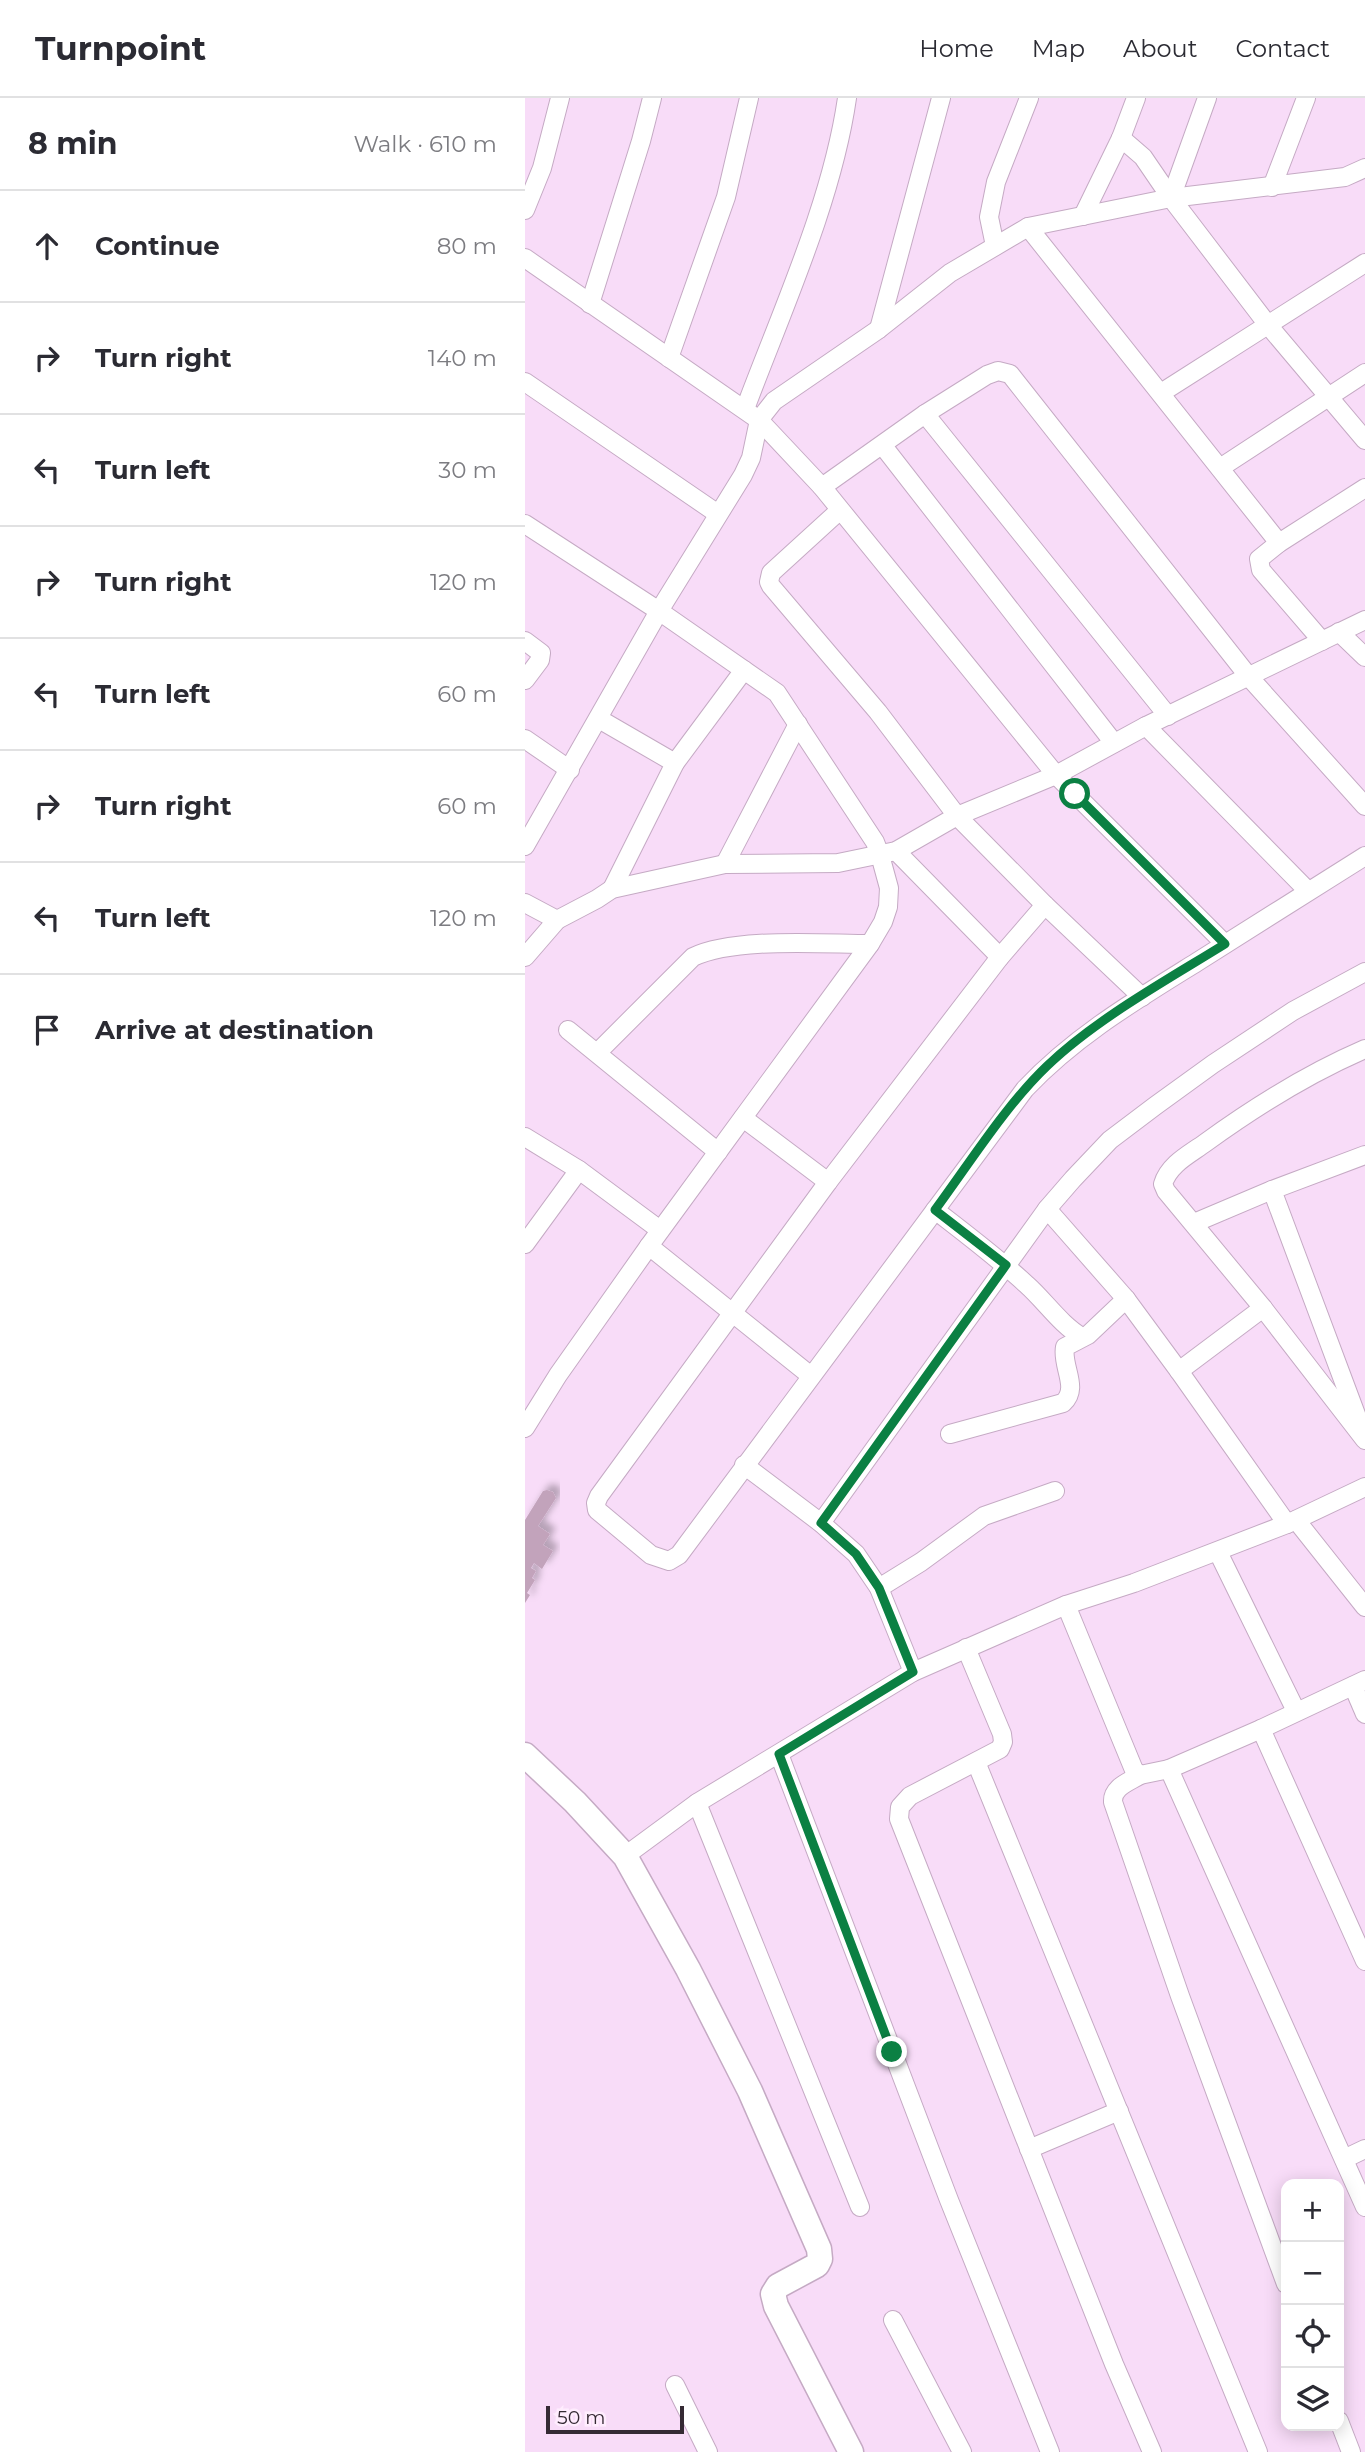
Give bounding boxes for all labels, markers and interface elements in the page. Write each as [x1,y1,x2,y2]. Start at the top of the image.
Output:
text: Turnpoint [35,28,206,68]
text: Home [919,34,994,63]
text: Map [1032,34,1085,63]
text: About [1123,34,1197,63]
text: Contact [1235,34,1330,63]
text: 8 min [28,125,118,162]
text: Walk · 610 m [353,130,497,158]
icon: ahead [28,227,66,265]
text: Continue [95,230,220,262]
text: 80 m [437,232,497,260]
icon: right [28,339,66,377]
text: Turn right [95,342,231,374]
text: 140 m [428,344,497,372]
icon: left [28,451,66,489]
text: Turn left [95,454,211,486]
text: 30 m [438,456,497,484]
icon: right [28,563,66,601]
text: Turn right [95,566,231,598]
text: 120 m [430,568,497,596]
icon: left [28,675,66,713]
text: Turn left [95,678,211,710]
text: 60 m [437,680,497,708]
route start [1059,778,1090,809]
icon: right [28,787,66,825]
text: Turn right [95,790,231,822]
text: 60 m [437,792,497,820]
icon: left [28,899,66,937]
text: Turn left [95,902,211,934]
text: 120 m [430,904,497,932]
icon: arrive [28,1011,66,1049]
text: Arrive at destination [95,1014,374,1046]
route end [876,2036,907,2067]
map controls [1281,2179,1344,2431]
button: + [1281,2179,1344,2242]
button: − [1281,2242,1344,2305]
button: locate [1281,2305,1344,2368]
button: layers [1281,2368,1344,2431]
scale bar [546,2403,684,2435]
text: 50 m [557,2406,605,2429]

